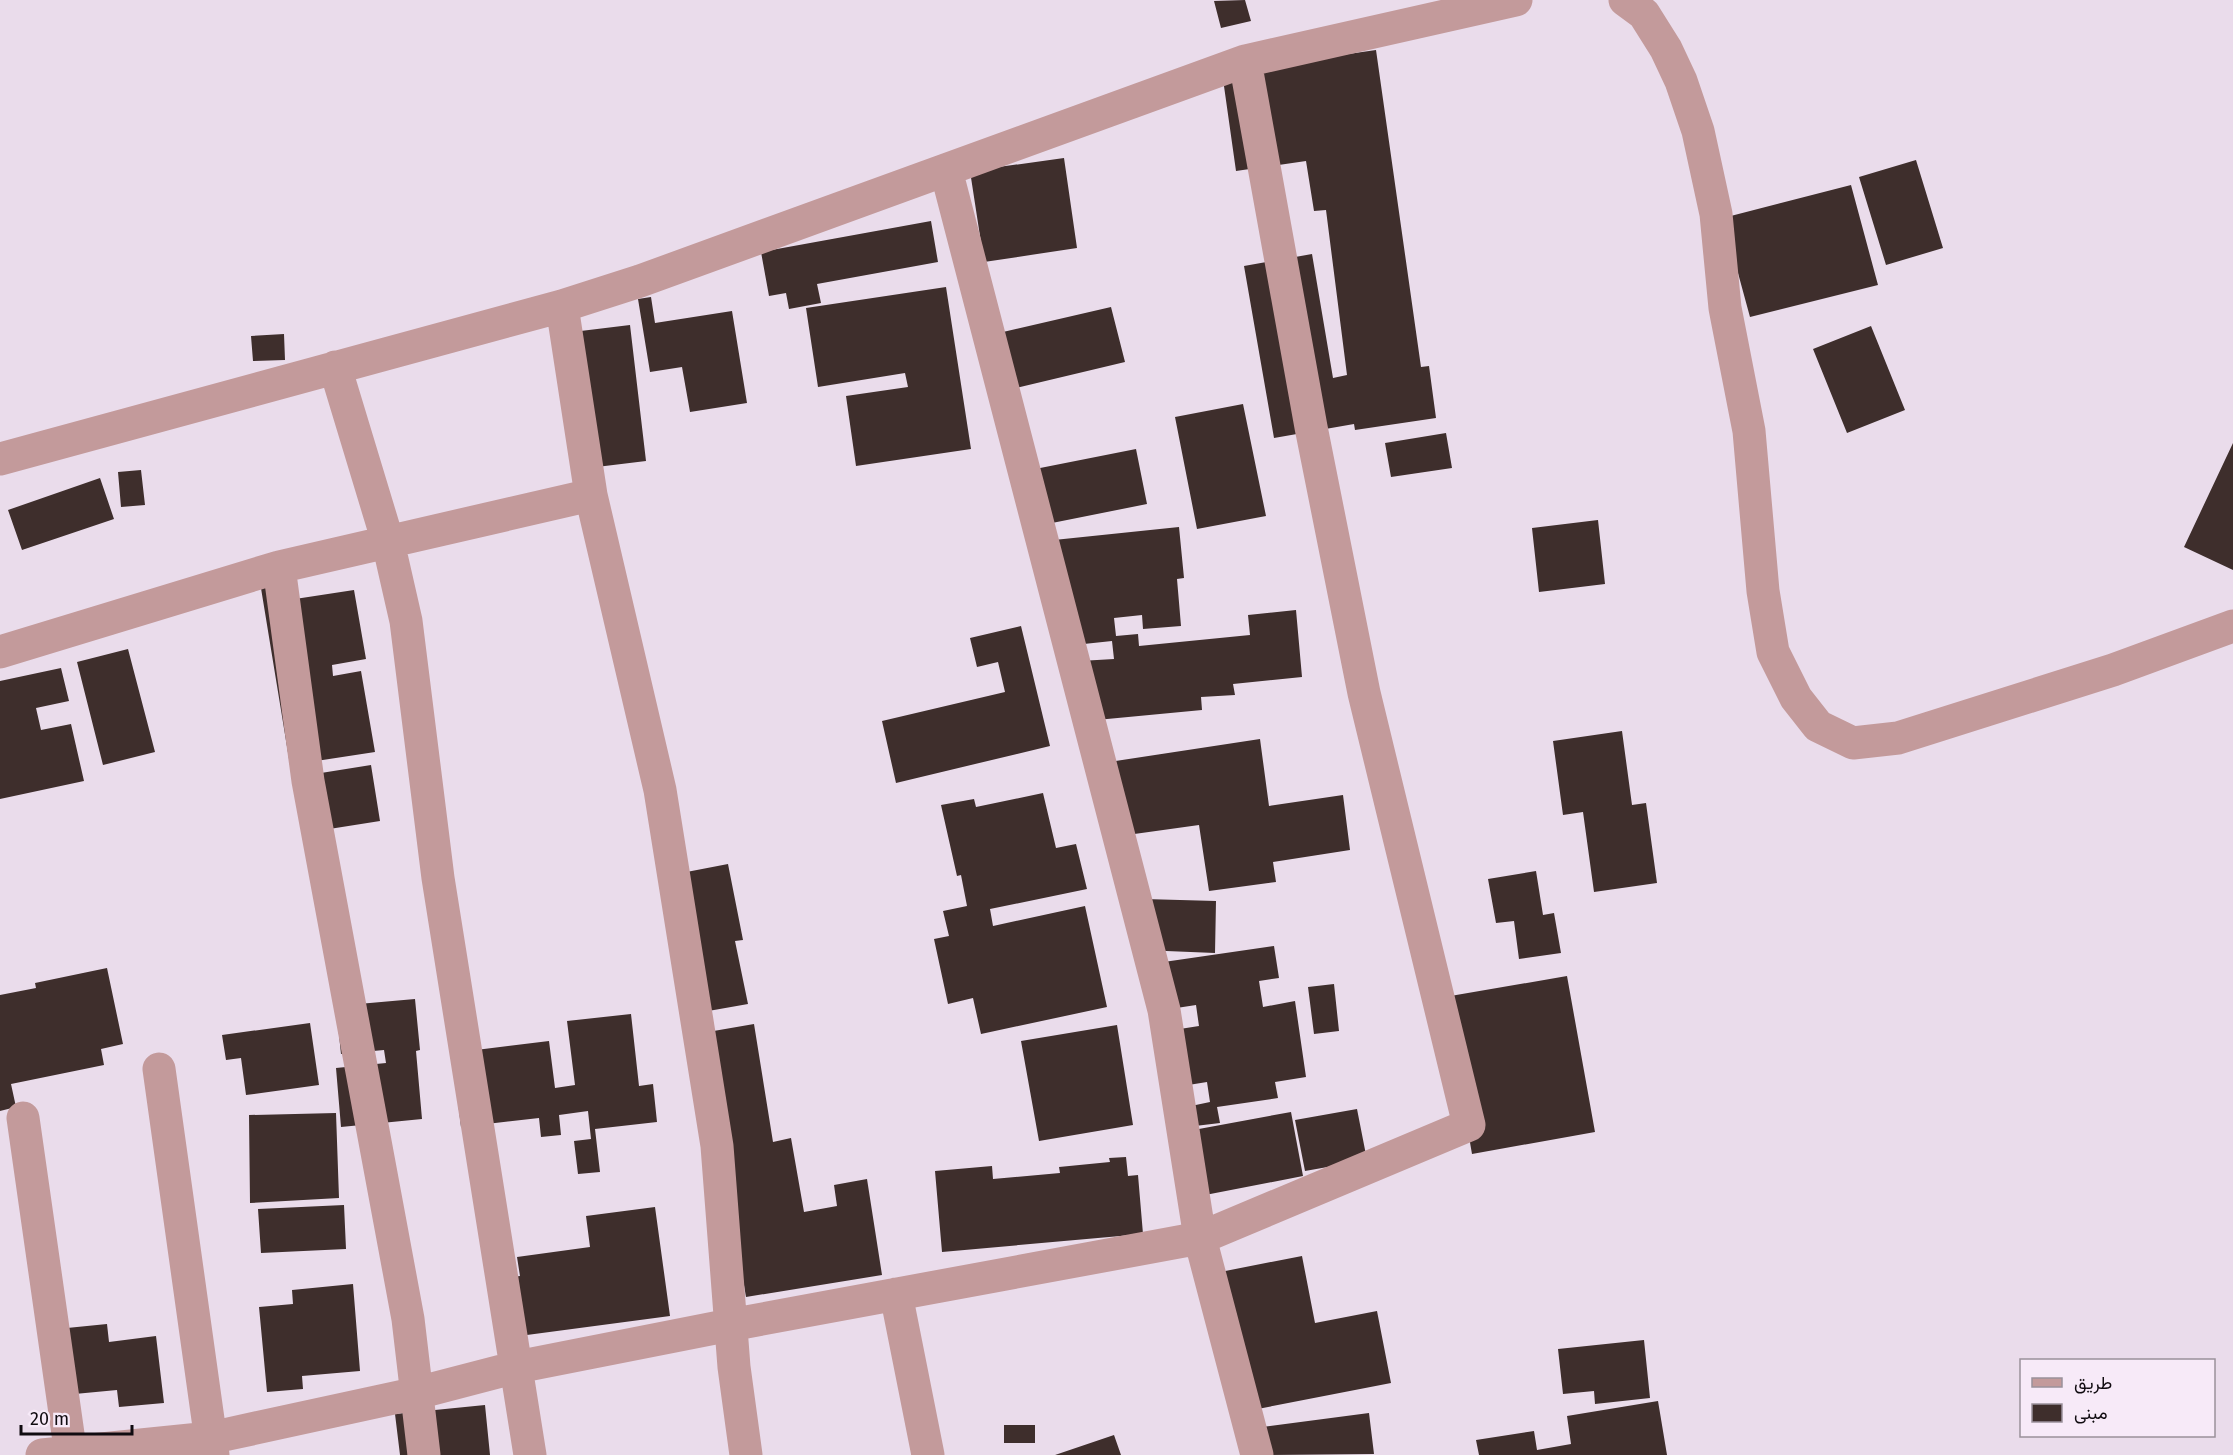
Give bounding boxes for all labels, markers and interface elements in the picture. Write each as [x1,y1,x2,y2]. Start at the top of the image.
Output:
legend [2020,1359,2215,1437]
text: طريق [2074,1372,2112,1394]
scale bar [21,1398,132,1436]
text: مبنى [2074,1402,2108,1424]
text: 20 m [30,1408,69,1430]

